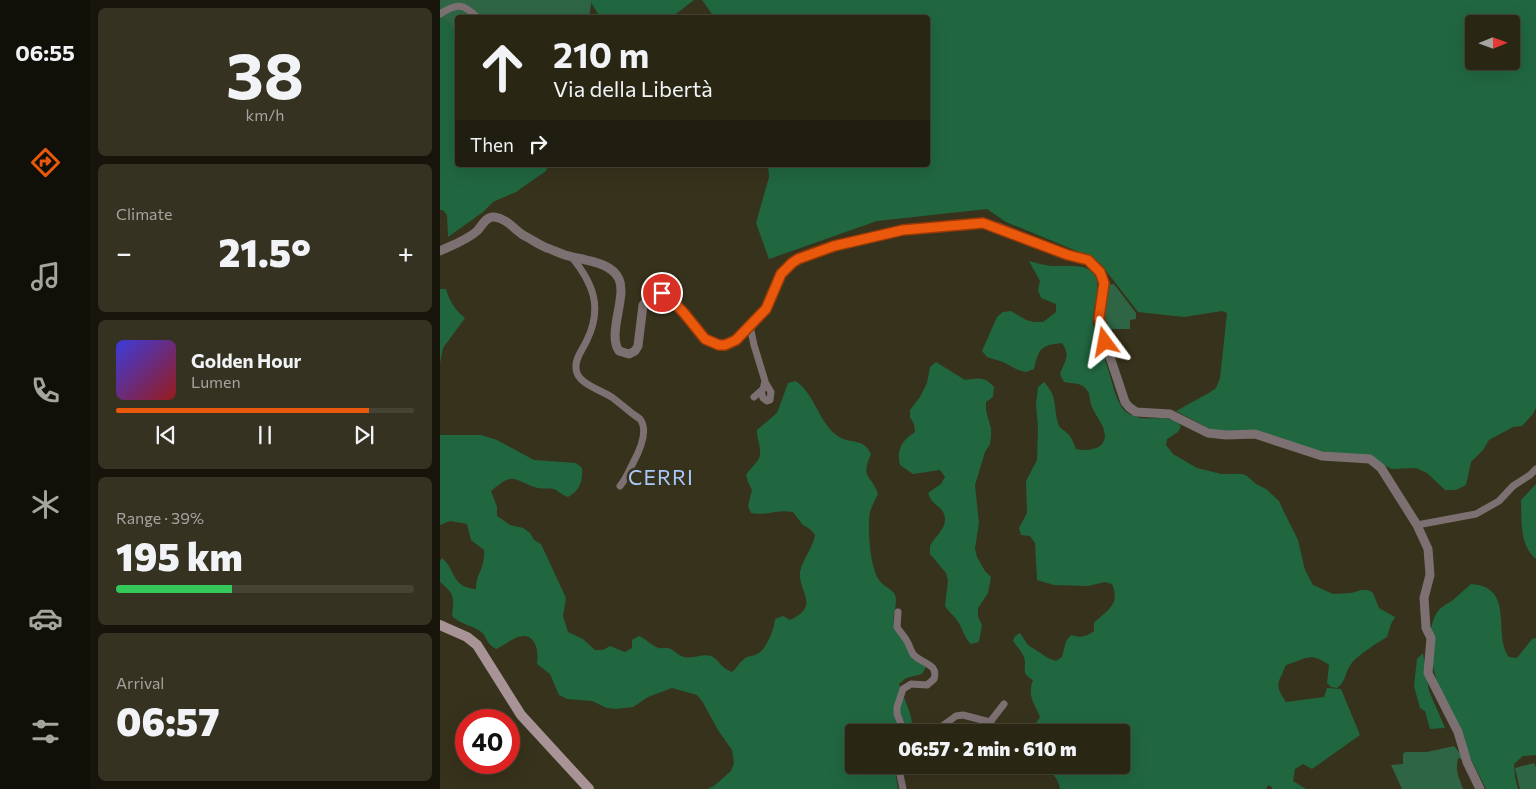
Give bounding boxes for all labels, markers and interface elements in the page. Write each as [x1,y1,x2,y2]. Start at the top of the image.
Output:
north arrow [1465,15,1520,70]
map controls [1465,15,1520,70]
text: 210 m [553,32,649,75]
text: 38 [226,33,304,112]
icon: ahead [470,35,535,100]
text: 06:55 [15,39,75,66]
text: Via della Libertà [553,75,713,102]
text: km/h [246,105,284,124]
icon: right [524,130,552,158]
text: Then [470,133,514,156]
icon: directions [28,145,63,180]
text: Climate [116,204,172,223]
text: 21.5° [218,228,311,275]
text: − [116,235,132,269]
text: + [398,235,414,269]
icon: music [28,259,63,294]
pin [641,272,683,314]
icon: arrive [648,279,676,307]
position arrow [1078,315,1130,367]
text: Golden Hour [191,349,301,372]
text: Lumen [191,372,241,391]
icon: phone [28,373,63,408]
icon: previous [152,421,180,449]
icon: pause [251,421,279,449]
icon: next [350,421,378,449]
district label: CERRI [628,464,694,489]
icon: climate [28,487,63,522]
text: Range · 39% [116,508,204,527]
text: 195 km [116,532,243,579]
icon: car [28,601,63,636]
text: Arrival [116,673,164,692]
text: 06:57 [116,697,220,744]
speed limit sign: 40 [455,709,520,774]
icon: filters [28,714,63,749]
text: 06:57 · 2 min · 610 m [898,737,1077,760]

